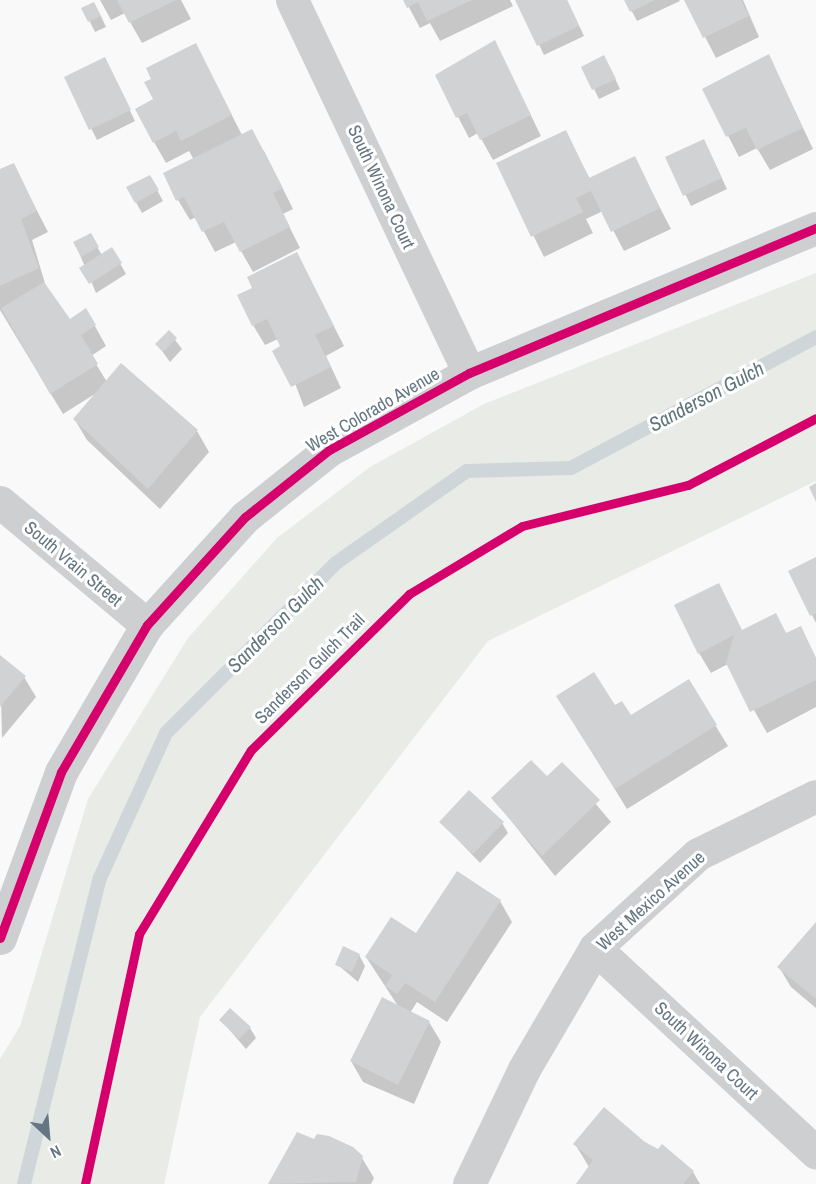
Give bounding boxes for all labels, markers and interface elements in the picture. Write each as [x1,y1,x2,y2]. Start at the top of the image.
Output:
street label: South Winona Court [343,122,419,252]
water label: Sanderson Gulch [644,356,768,436]
street label: West Colorado Avenue [302,363,444,457]
street label: South Vrain Street [20,517,126,611]
water label: Sanderson Gulch [222,571,328,677]
street label: Sanderson Gulch Trail [250,609,370,729]
street label: West Mexico Avenue [592,846,710,956]
street label: South Winona Court [650,997,762,1105]
north arrow [18,1106,78,1166]
text: N [47,1140,65,1164]

